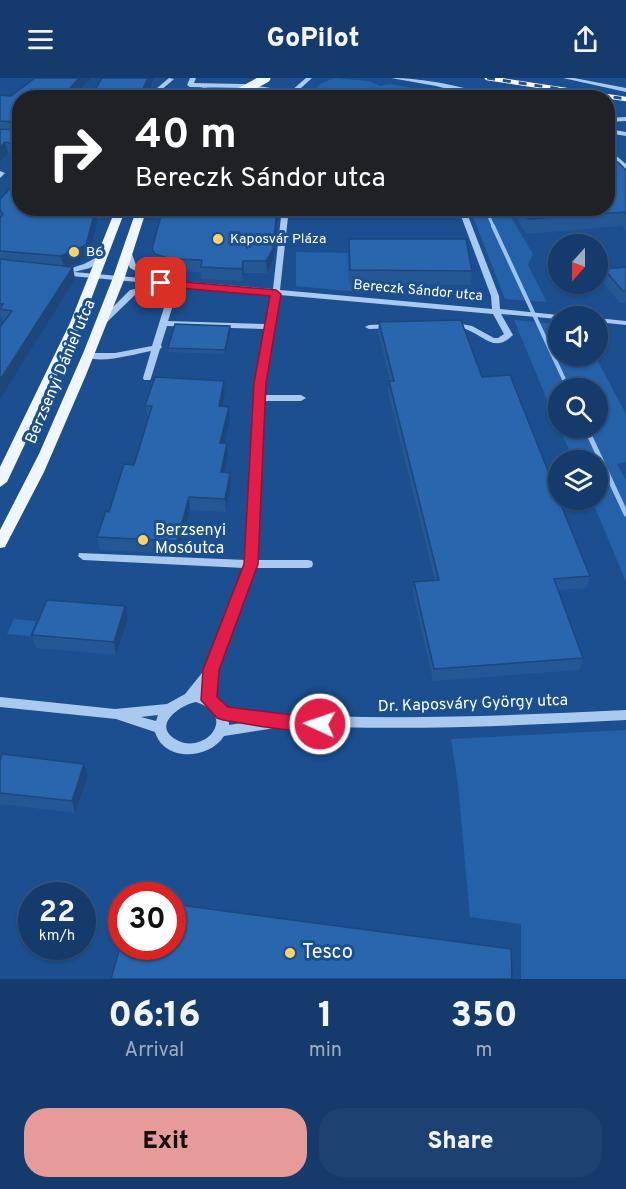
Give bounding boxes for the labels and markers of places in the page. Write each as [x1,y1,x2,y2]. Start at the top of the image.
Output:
place label: Kaposvár Pláza [230,231,326,248]
marker: Kaposvár Pláza [211,232,225,246]
place label: B6 [86,244,104,261]
marker: B6 [67,245,81,259]
pin [135,257,186,308]
place label: Berzsenyi Mosóutca [155,521,226,559]
marker: Berzsenyi Mosóutca [136,533,150,547]
place label: Tesco [302,940,353,966]
marker: Tesco [283,946,297,960]

